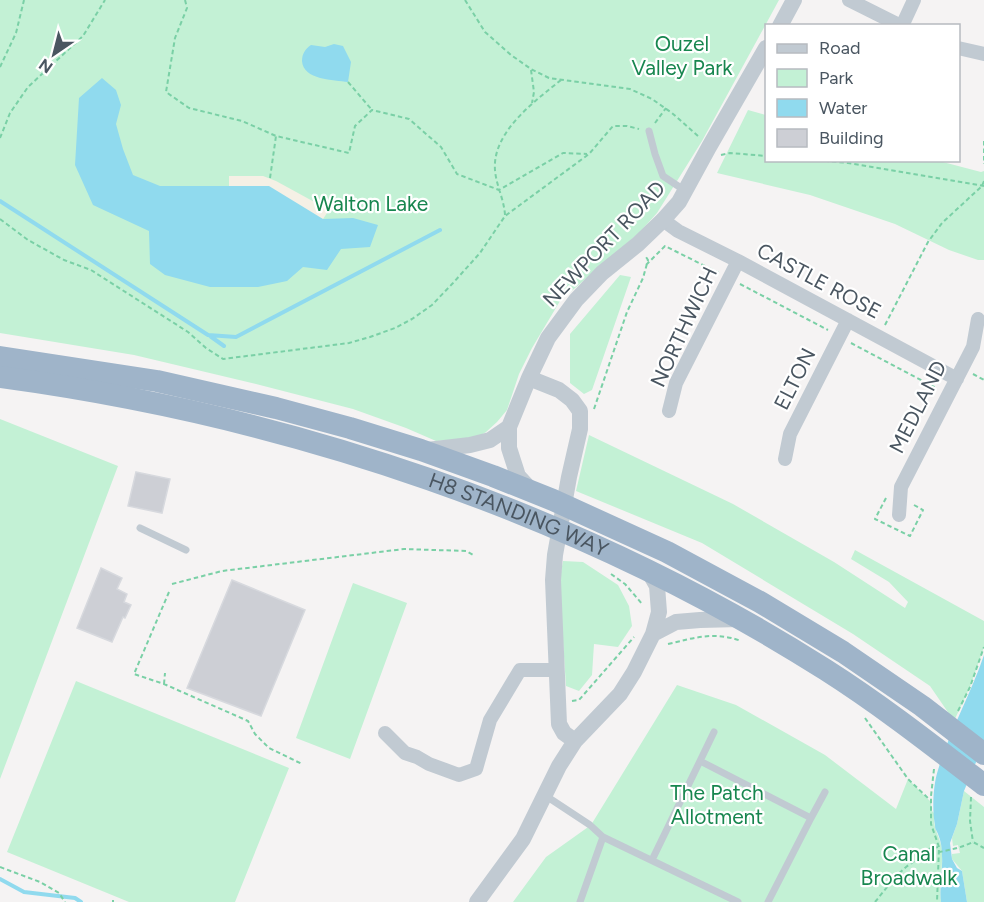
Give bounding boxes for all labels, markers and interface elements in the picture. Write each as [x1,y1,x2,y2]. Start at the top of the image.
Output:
north arrow [24,24,84,84]
legend [765,24,960,162]
park label: Ouzel Valley Park [631,31,733,80]
text: Road [819,37,860,59]
text: N [35,55,56,77]
text: Park [819,67,854,89]
text: Water [819,97,867,119]
text: Building [819,127,884,149]
street label: NEWPORT ROAD [537,176,670,312]
park label: Walton Lake [314,191,428,216]
street label: CASTLE ROSE [753,237,886,324]
street label: NORTHWICH [645,263,722,391]
street label: ELTON [768,344,821,414]
street label: MEDLAND [884,356,952,457]
street label: H8 STANDING WAY [426,467,613,562]
park label: The Patch Allotment [670,780,764,829]
park label: Canal Broadwalk [861,841,958,890]

